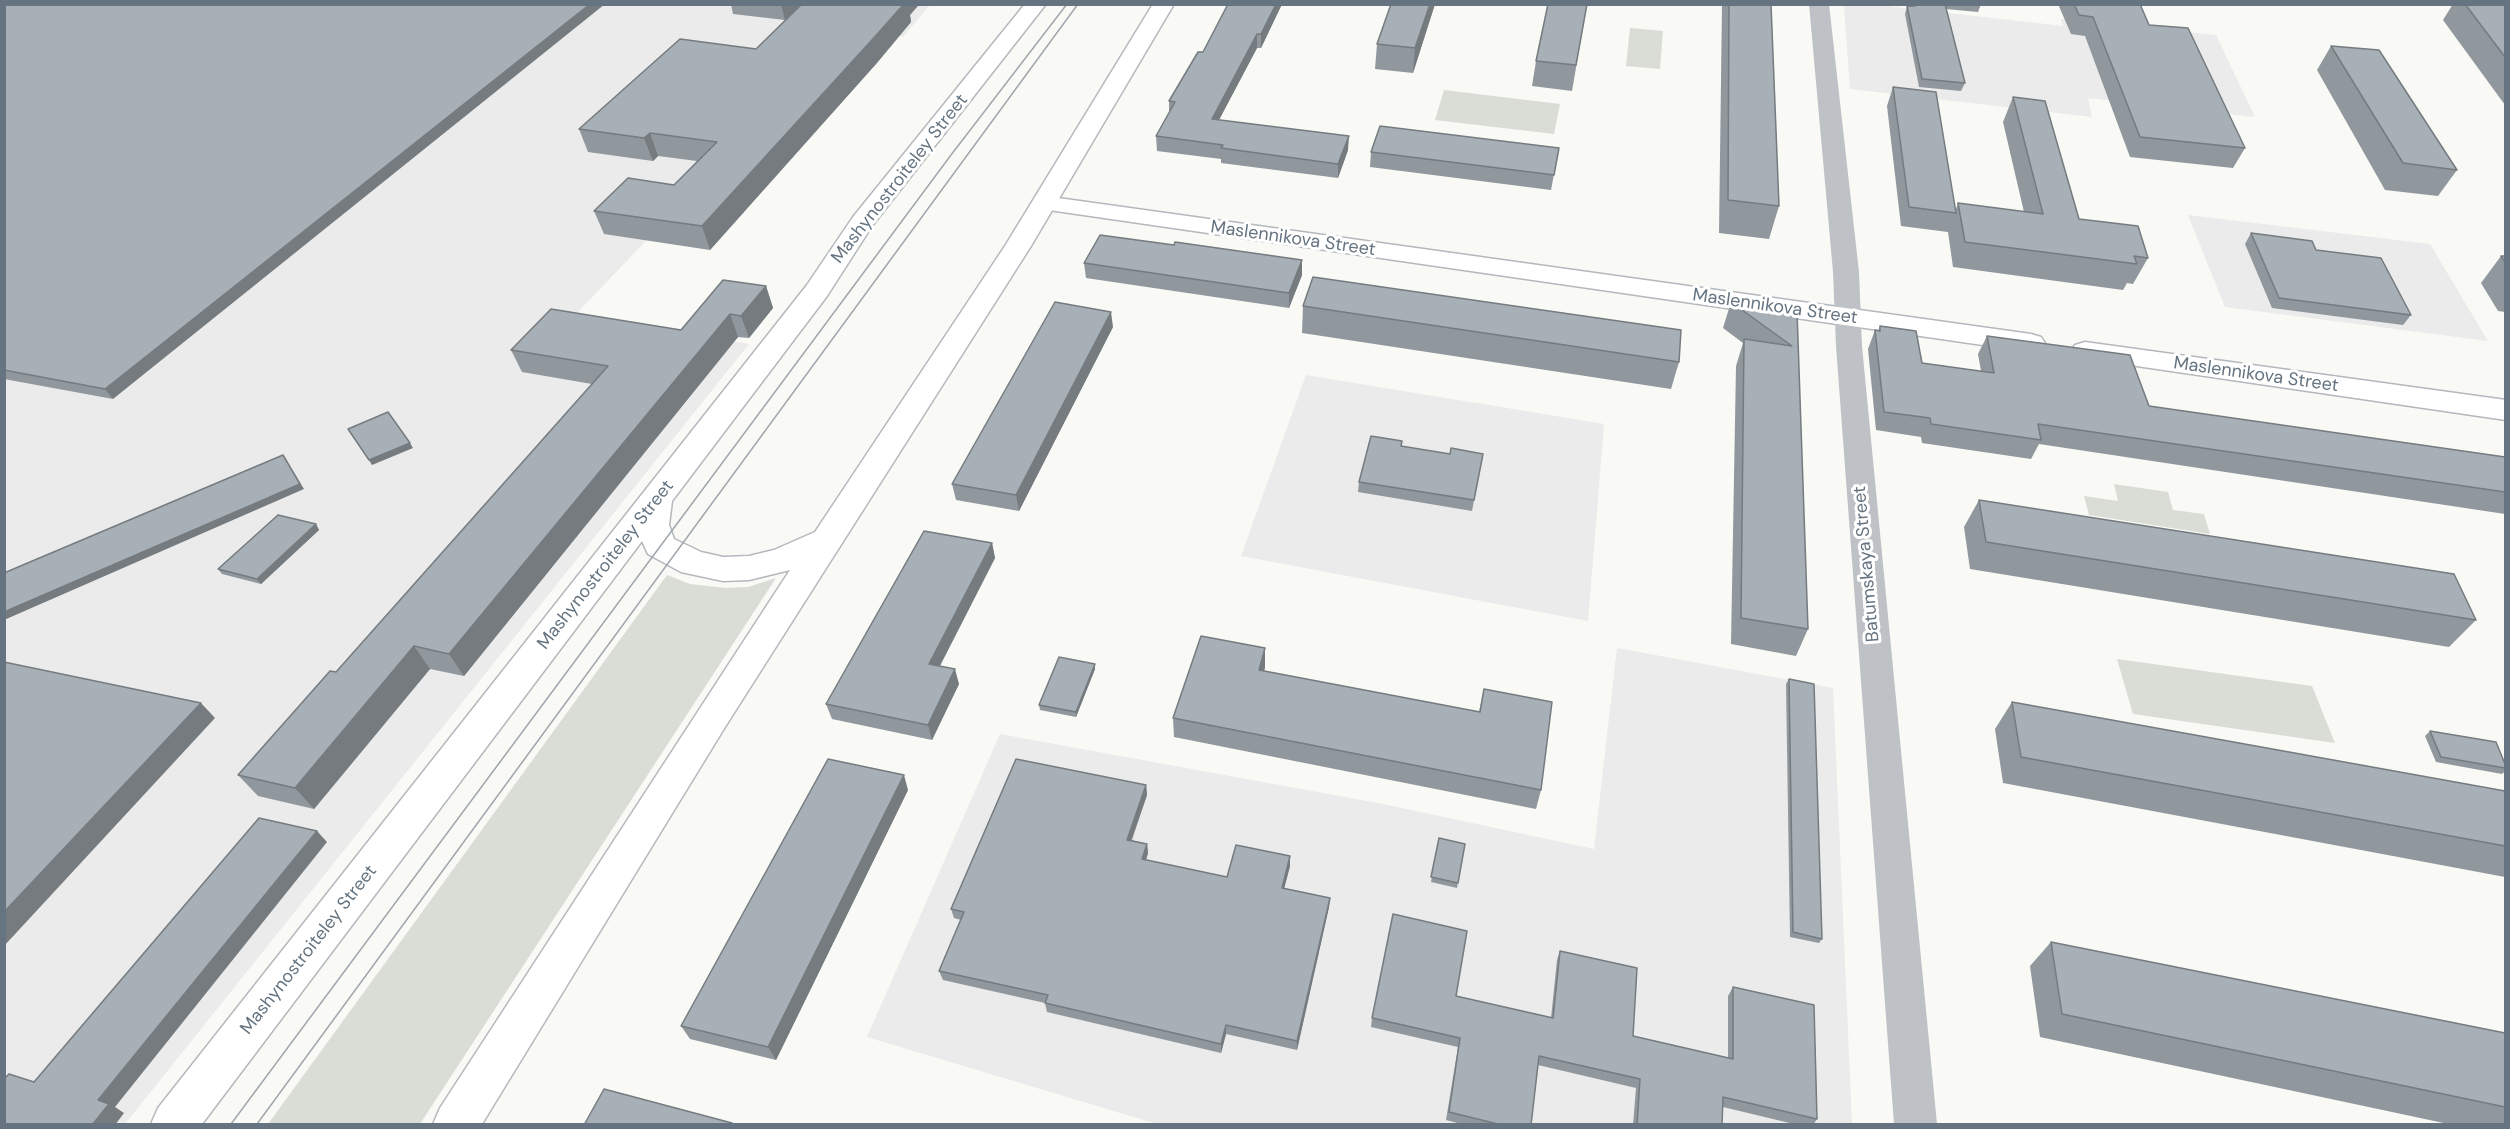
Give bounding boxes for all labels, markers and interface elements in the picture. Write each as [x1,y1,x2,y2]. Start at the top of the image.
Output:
street label: Mashynostroiteley Street [827,90,973,268]
street label: Maslennikova Street [1209,217,1377,261]
street label: Maslennikova Street [1691,285,1859,329]
street label: Maslennikova Street [2172,353,2340,397]
street label: Mashynostroiteley Street [533,476,679,654]
street label: Batumskaya Street [1849,485,1885,643]
street label: Mashynostroiteley Street [236,861,382,1039]

